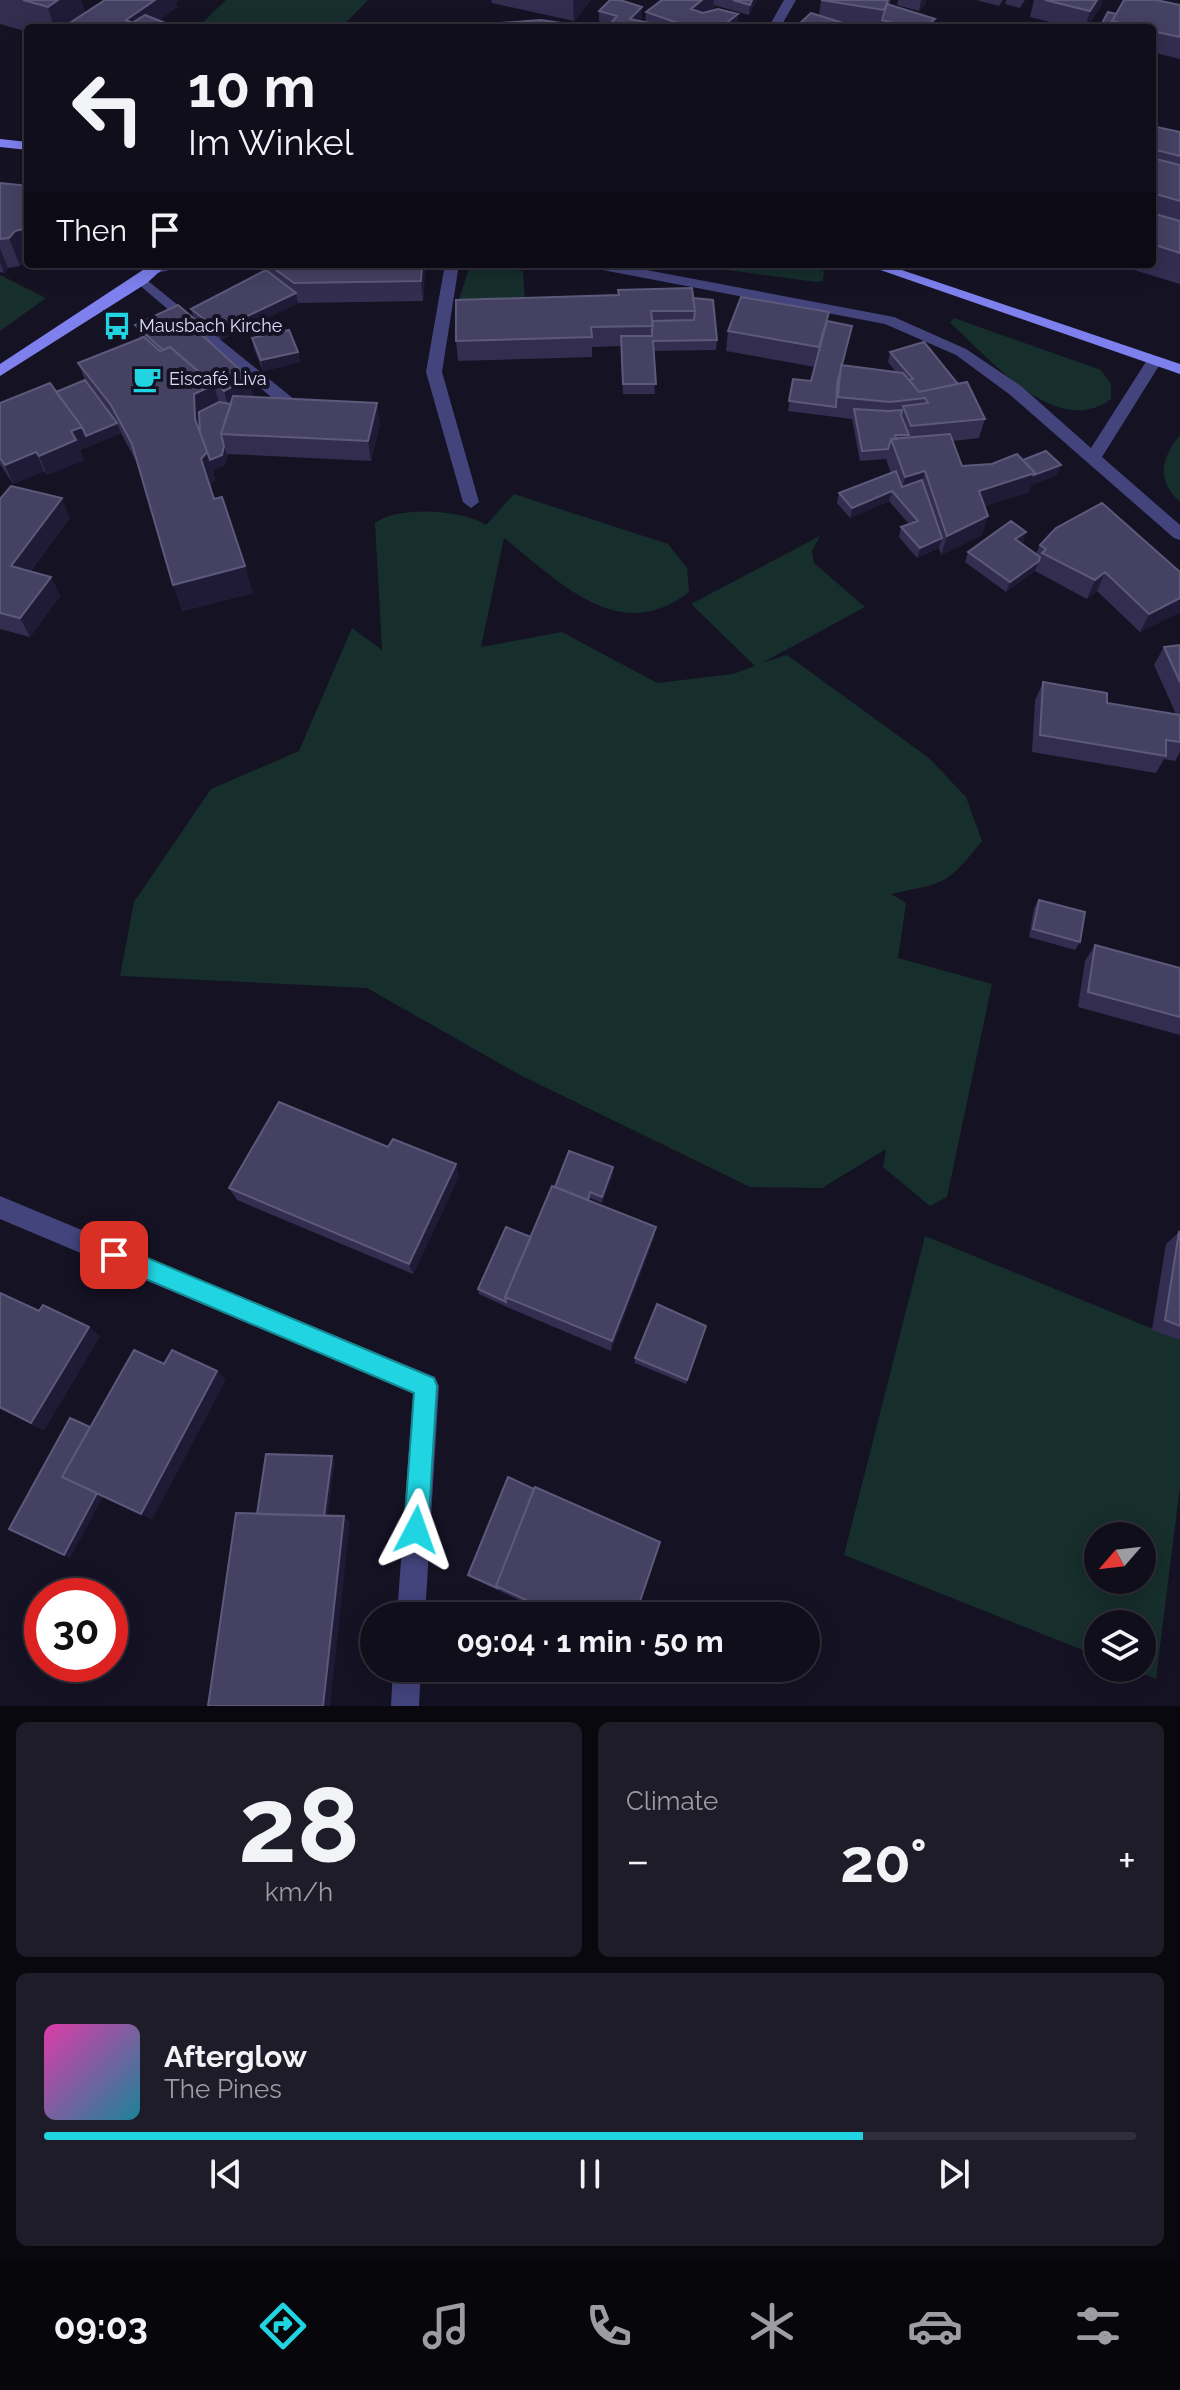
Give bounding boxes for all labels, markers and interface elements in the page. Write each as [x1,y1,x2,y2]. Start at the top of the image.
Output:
text: 10 m [188,54,316,120]
icon: left [56,56,160,160]
text: Im Winkel [188,121,353,163]
icon: arrive [143,208,187,252]
text: Then [56,213,127,248]
bus stop icon: Mausbach Kirche [102,311,132,341]
place label: Mausbach Kirche [139,315,283,336]
cafe icon: Eiscafé Liva [132,364,162,394]
place label: Eiscafé Liva [169,368,267,389]
pin [80,1221,148,1289]
icon: arrive [92,1233,136,1277]
position arrow [374,1488,458,1572]
north arrow [1084,1522,1156,1594]
map controls [1084,1522,1156,1682]
speed limit sign: 30 [24,1578,128,1682]
button: layers [1084,1610,1156,1682]
text: 09:04 · 1 min · 50 m [456,1624,724,1659]
text: 28 [238,1764,360,1886]
text: Climate [626,1786,718,1816]
text: 20° [840,1826,927,1896]
text: − [626,1835,650,1886]
text: + [1118,1835,1136,1886]
text: km/h [265,1877,333,1907]
text: Afterglow [164,2039,307,2074]
text: The Pines [164,2074,282,2104]
icon: previous [204,2152,248,2196]
icon: pause [568,2152,612,2196]
icon: next [932,2152,976,2196]
icon: directions [255,2298,311,2354]
icon: music [418,2298,474,2354]
icon: phone [581,2298,637,2354]
icon: climate [744,2298,800,2354]
icon: car [907,2298,963,2354]
icon: filters [1070,2298,1126,2354]
text: 09:03 [54,2305,148,2347]

